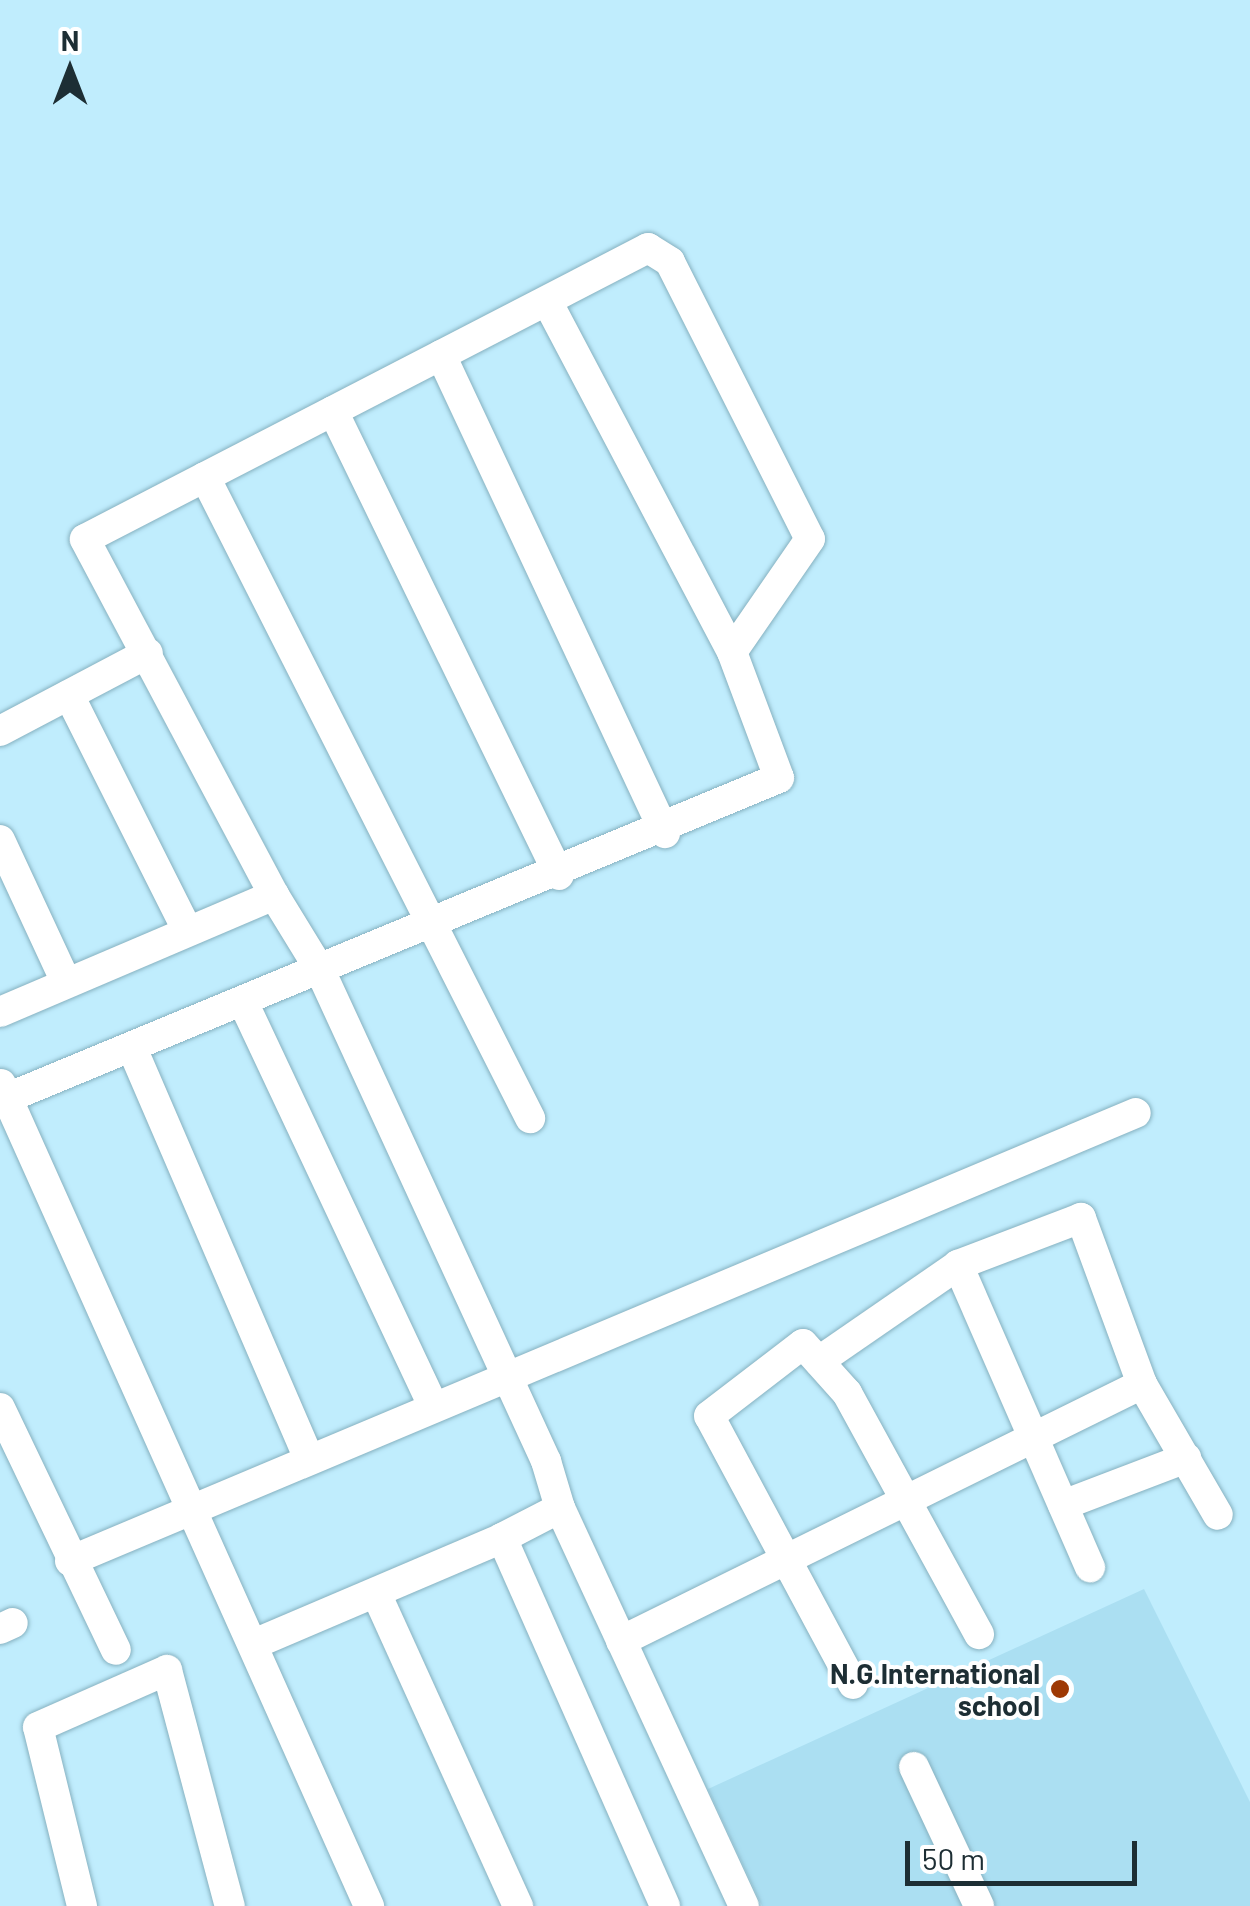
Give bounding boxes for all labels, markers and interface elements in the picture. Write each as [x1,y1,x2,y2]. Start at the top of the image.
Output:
north arrow [20,20,120,120]
text: N [61,23,79,57]
place label: N.G.International school [830,1656,1040,1722]
marker: N.G.International school [1049,1678,1071,1700]
scale bar [910,1821,1142,1883]
text: 50 m [922,1840,985,1876]

